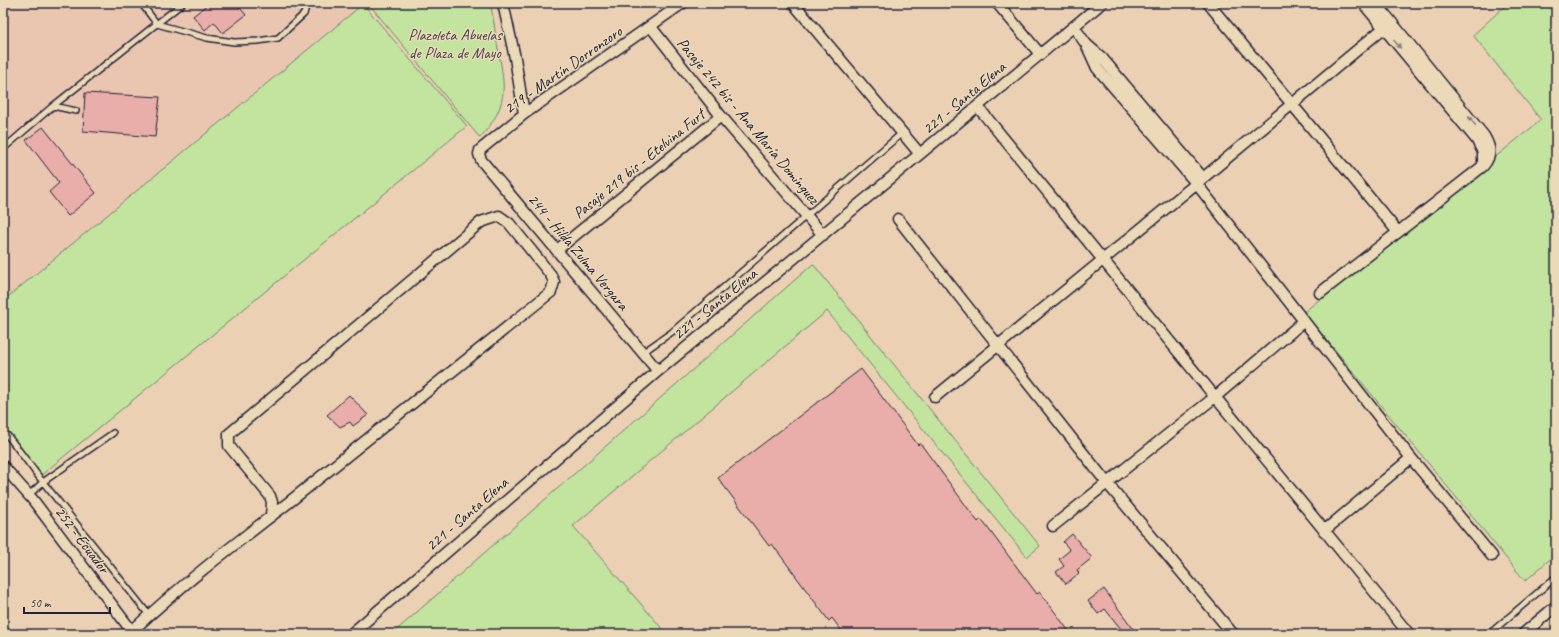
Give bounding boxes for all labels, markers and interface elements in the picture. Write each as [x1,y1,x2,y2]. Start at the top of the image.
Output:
street label: 219 - Martín Dorronzoro [500,21,627,118]
park label: Plazoleta Abuelas de Plaza de Mayo [408,25,503,63]
street label: Pasaje 242 bis - Ana María Domínguez [672,34,824,209]
one-way arrow [1393,38,1401,49]
street label: 221 - Santa Elena [918,57,1010,139]
street label: Pasaje 219 bis - Etelvina Furt [569,103,711,223]
one-way arrow [1468,116,1477,127]
street label: 244 - Hilda Zulma Vergara [523,190,633,315]
street label: 221 - Santa Elena [669,263,762,344]
street label: 221 - Santa Elena [422,472,513,555]
street label: 252 - Ecuador [50,503,114,578]
scale bar [24,589,110,615]
text: 50 m [30,595,52,611]

